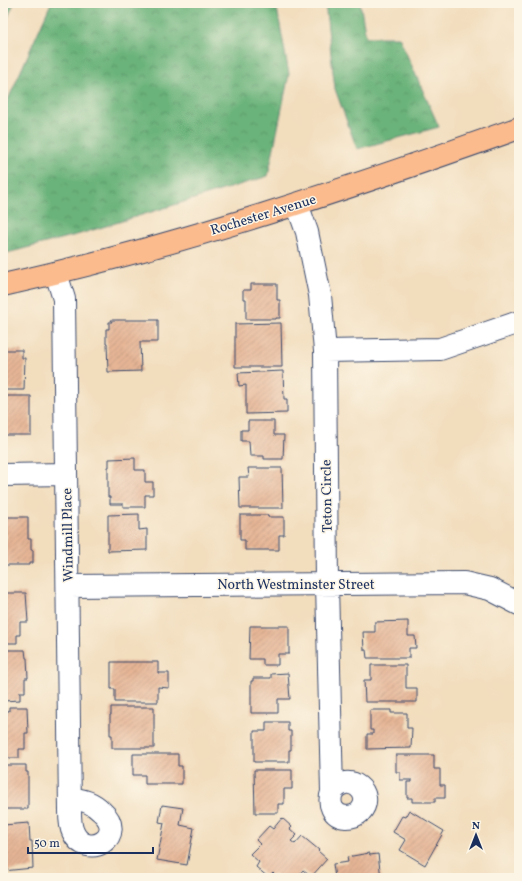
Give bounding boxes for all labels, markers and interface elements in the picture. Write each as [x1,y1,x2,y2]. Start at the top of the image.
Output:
street label: Rochester Avenue [208,190,319,241]
street label: Teton Circle [317,459,338,533]
street label: Windmill Place [58,487,79,582]
street label: North Westminster Street [217,576,375,595]
north arrow [456,815,496,855]
text: N [472,819,480,834]
scale bar [28,829,153,855]
text: 50 m [34,836,60,852]

